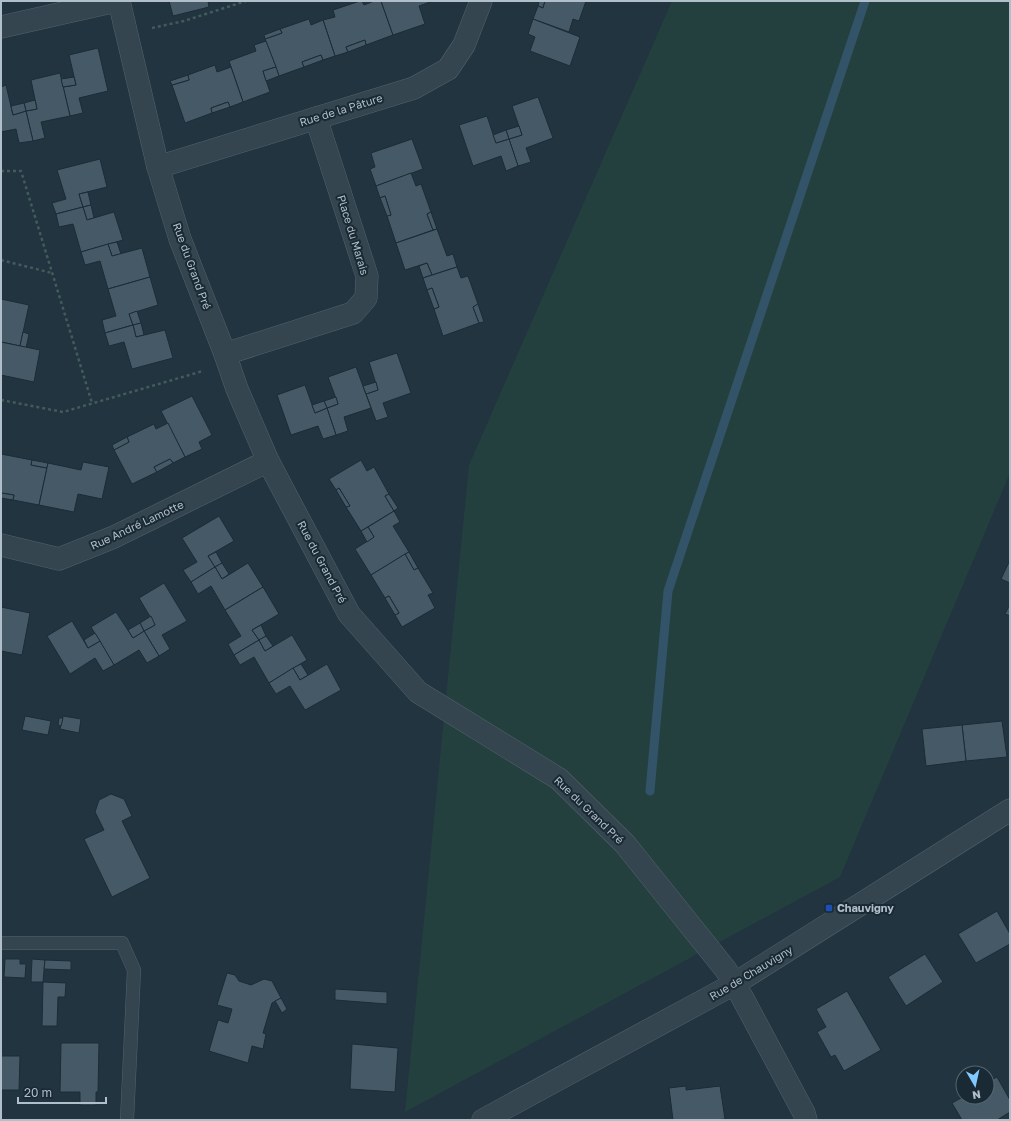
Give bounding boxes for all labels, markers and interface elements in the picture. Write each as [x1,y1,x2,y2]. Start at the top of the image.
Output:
street label: Rue de la Pâture [298,91,384,128]
street label: Place du Marais [335,193,372,277]
street label: Rue du Grand Pré [171,221,214,311]
street label: Rue André Lamotte [88,497,185,552]
street label: Rue du Grand Pré [295,518,350,605]
street label: Rue du Grand Pré [552,773,627,846]
place label: Chauvigny [837,901,894,914]
marker: Chauvigny [824,903,834,913]
street label: Rue de Chauvigny [707,943,795,1003]
north arrow [955,1065,995,1105]
scale bar [18,1079,106,1105]
text: 20 m [24,1085,52,1100]
text: N [971,1088,982,1102]

